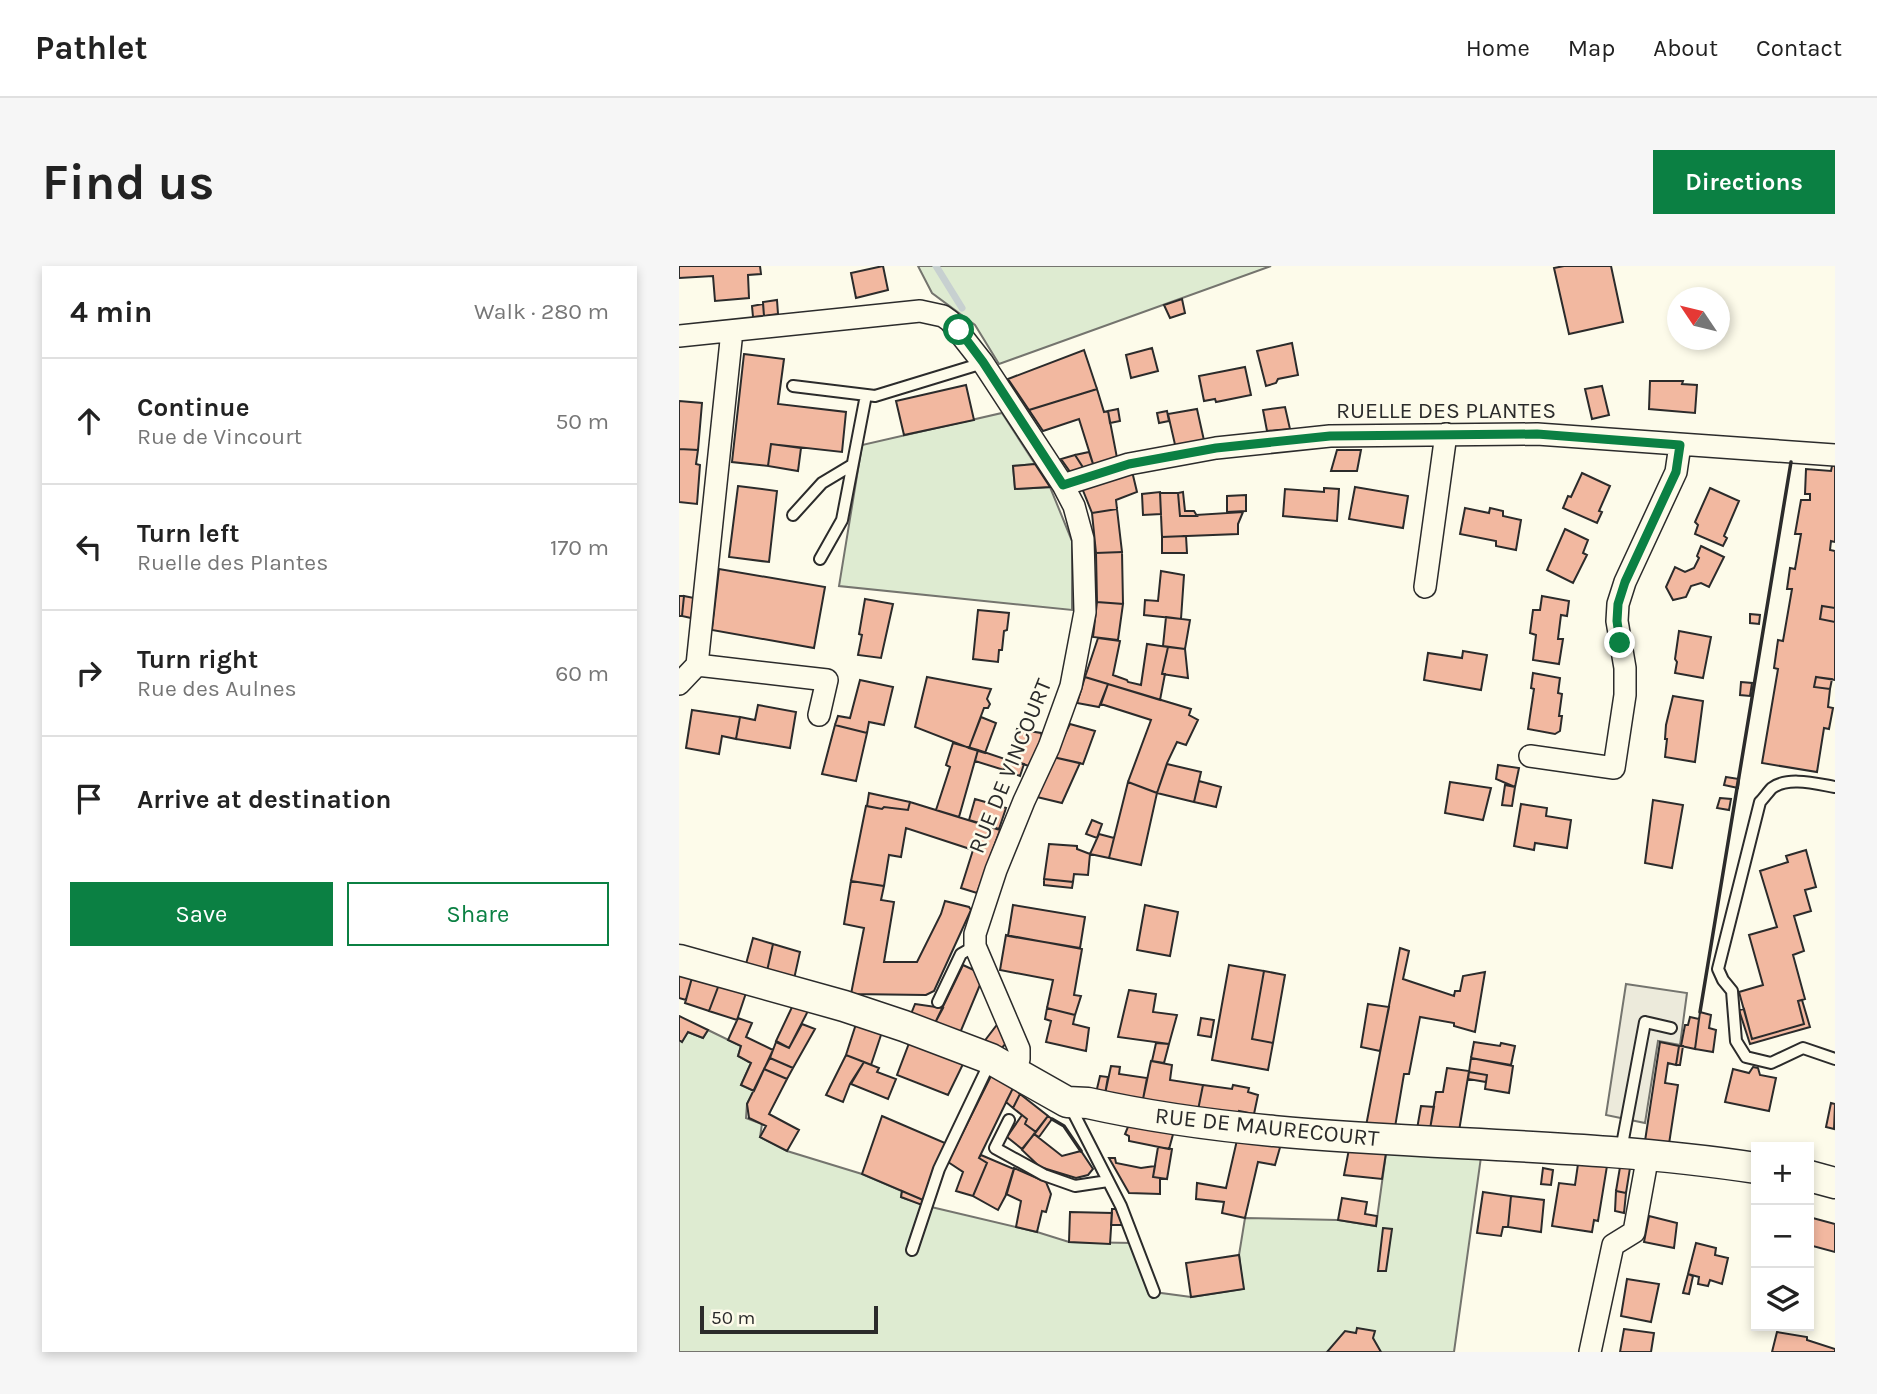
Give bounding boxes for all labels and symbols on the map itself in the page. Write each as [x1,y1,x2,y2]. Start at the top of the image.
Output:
north arrow [1667,287,1730,350]
route start [943,314,974,345]
street label: RUELLE DES PLANTES [1336,397,1556,424]
route end [1604,627,1635,658]
street label: RUE DE VINCOURT [963,674,1057,857]
street label: RUE DE MAURECOURT [1154,1102,1381,1152]
scale bar [700,1303,879,1335]

